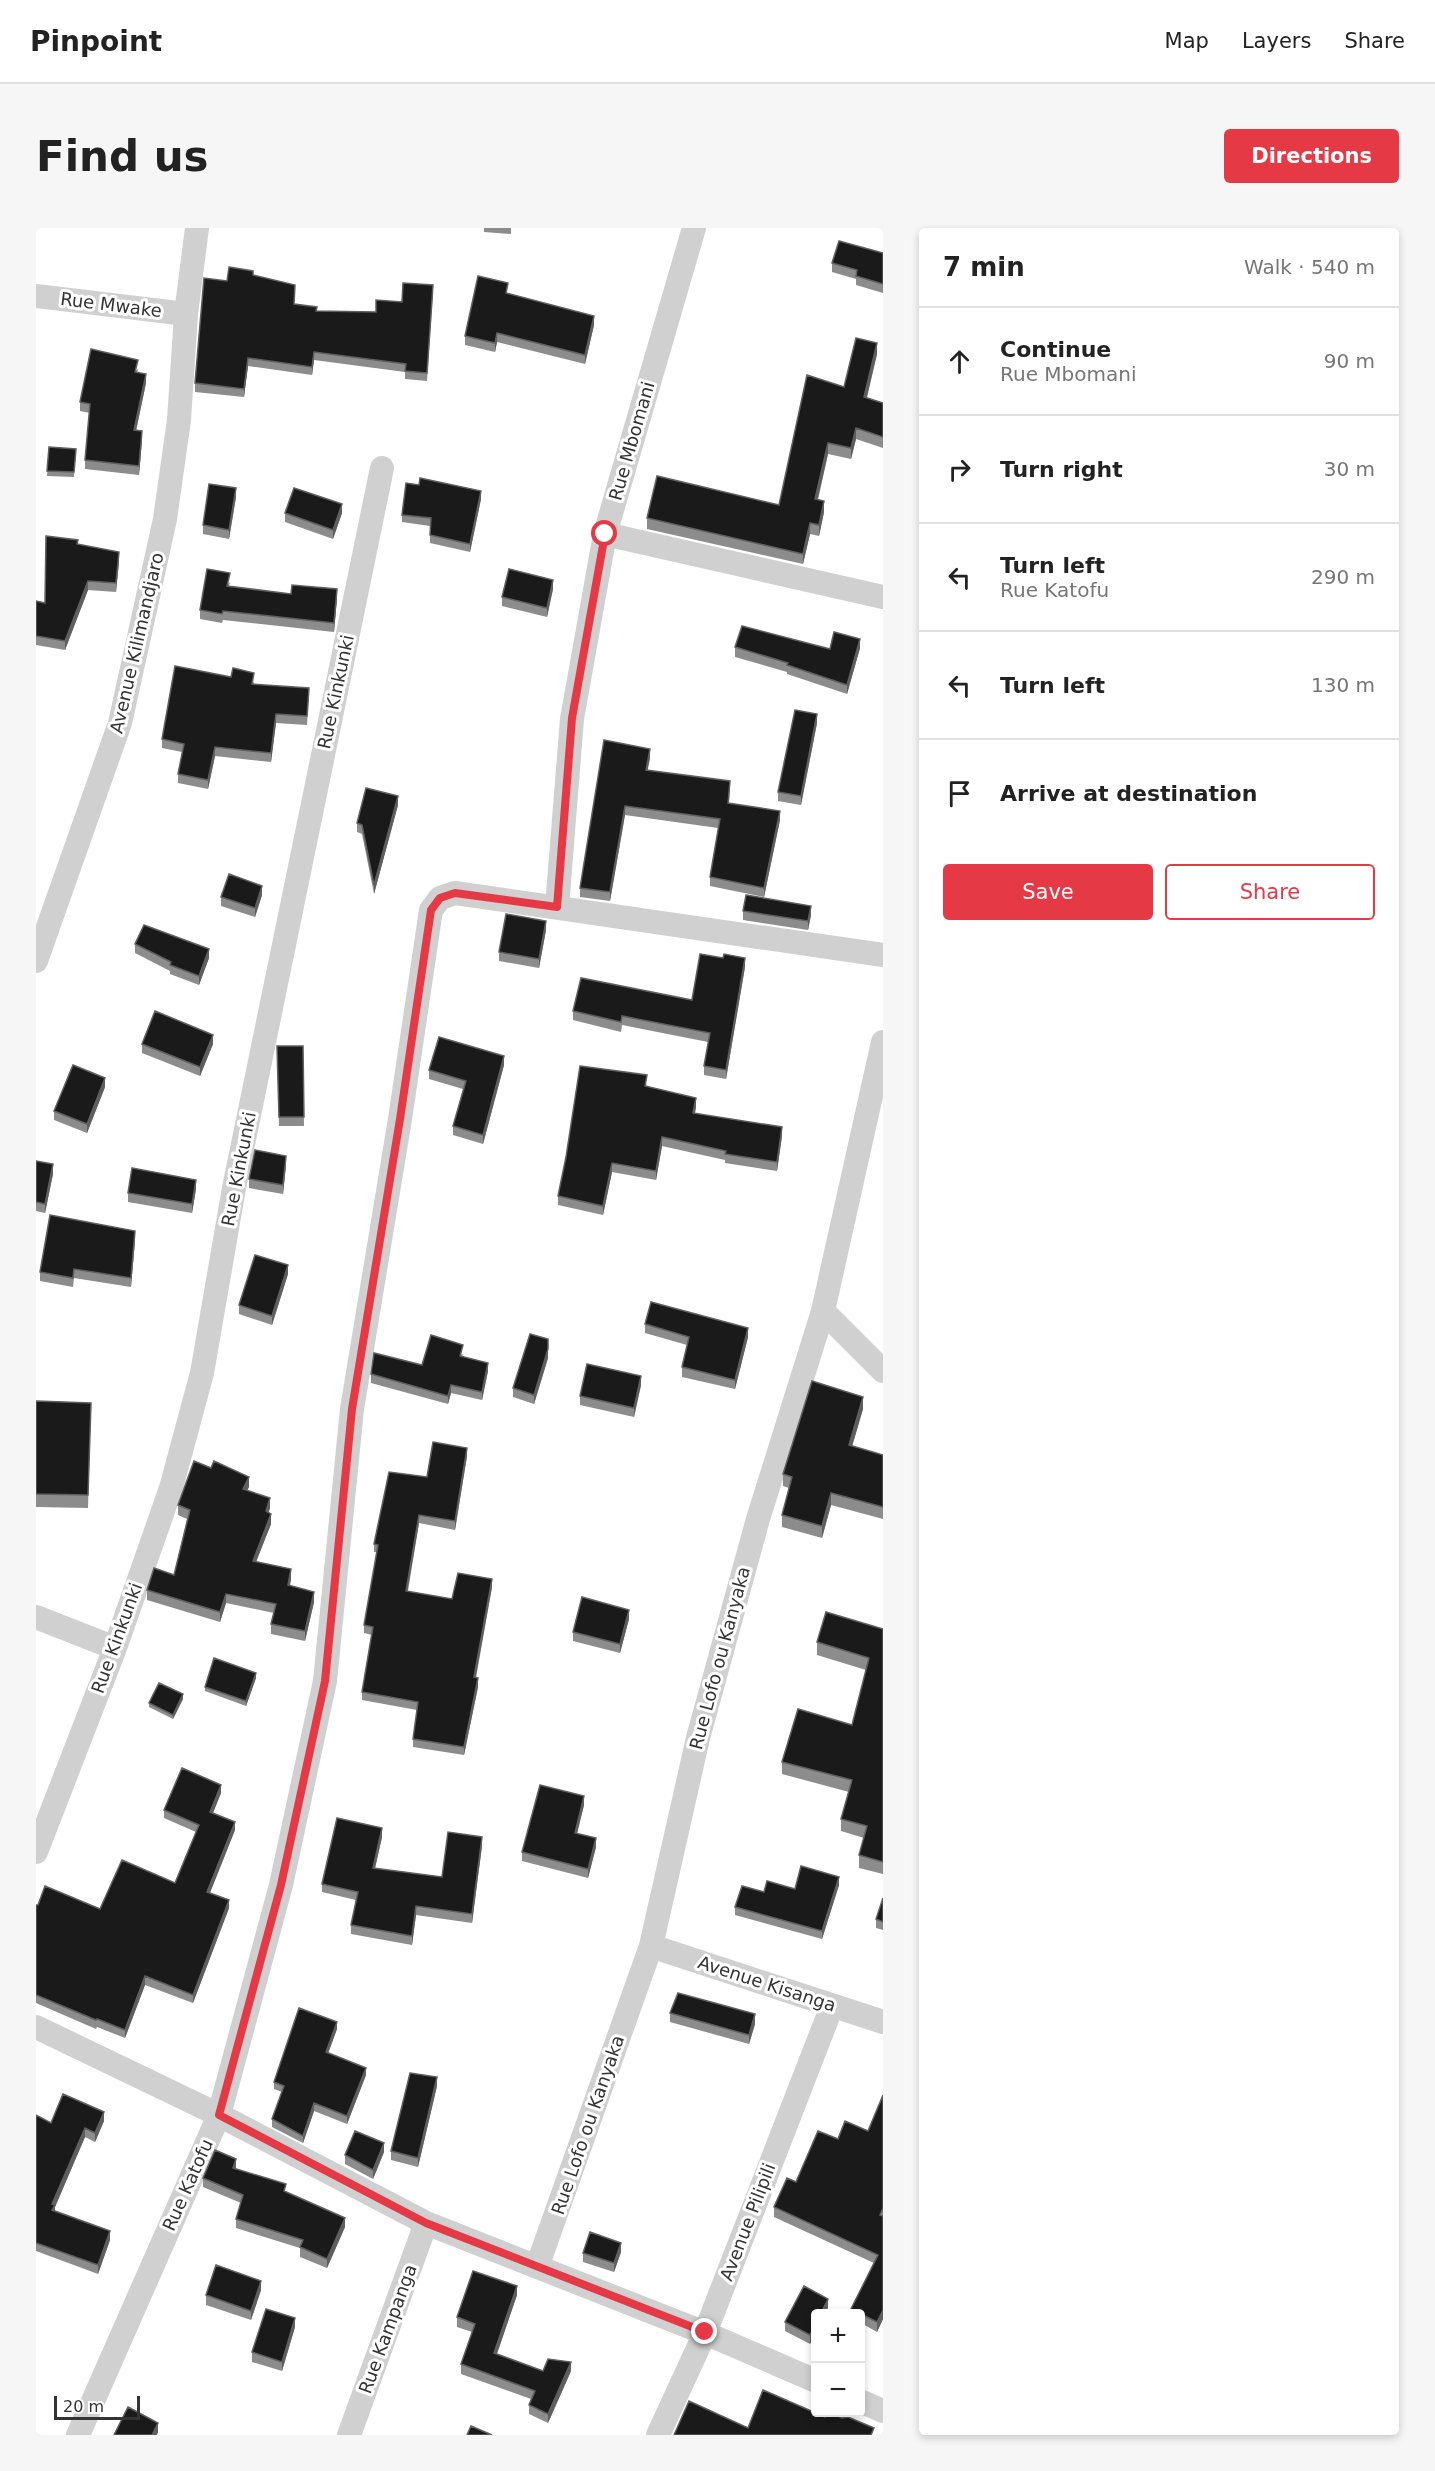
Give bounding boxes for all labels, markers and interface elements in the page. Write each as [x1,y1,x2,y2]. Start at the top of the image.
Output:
text: Pinpoint [30,25,162,58]
text: Map [1165,29,1209,53]
text: Layers [1242,29,1311,53]
text: Share [1344,29,1405,53]
button: Directions [1224,129,1399,183]
text: Find us [36,132,209,181]
text: 7 min [943,252,1025,282]
text: Walk · 540 m [1244,255,1375,279]
street label: Rue Mwake [59,288,163,321]
text: Continue [1000,337,1111,362]
icon: ahead [943,345,976,378]
text: 90 m [1324,349,1375,373]
text: Rue Mbomani [1000,362,1137,386]
street label: Rue Mbomani [604,379,659,503]
icon: right [943,453,976,486]
text: Turn right [1000,457,1123,482]
text: 30 m [1324,457,1375,481]
route start [591,520,617,546]
street label: Avenue Kilimandjaro [105,550,168,735]
text: Turn left [1000,553,1105,578]
icon: left [943,561,976,594]
text: 290 m [1311,565,1375,589]
text: Rue Katofu [1000,578,1109,602]
street label: Rue Kinkunki [313,633,358,751]
icon: left [943,669,976,702]
text: Turn left [1000,673,1105,698]
text: 130 m [1311,673,1375,697]
icon: arrive [943,777,976,810]
text: Arrive at destination [1000,781,1257,806]
button: Save [943,864,1153,920]
button: Share [1165,864,1375,920]
street label: Rue Kinkunki [217,1110,260,1228]
street label: Rue Lofo ou Kanyaka [685,1564,754,1752]
street label: Rue Kinkunki [87,1580,146,1696]
street label: Avenue Kisanga [696,1951,839,2016]
street label: Rue Lofo ou Kanyaka [547,2032,628,2217]
street label: Rue Katofu [158,2136,217,2234]
street label: Avenue Pilipili [715,2160,780,2284]
street label: Rue Kampanga [354,2261,421,2396]
map controls [811,2309,865,2417]
button: + [811,2309,865,2363]
route end [691,2318,717,2344]
button: − [811,2363,865,2417]
scale bar [54,2393,140,2420]
text: 20 m [63,2397,104,2416]

